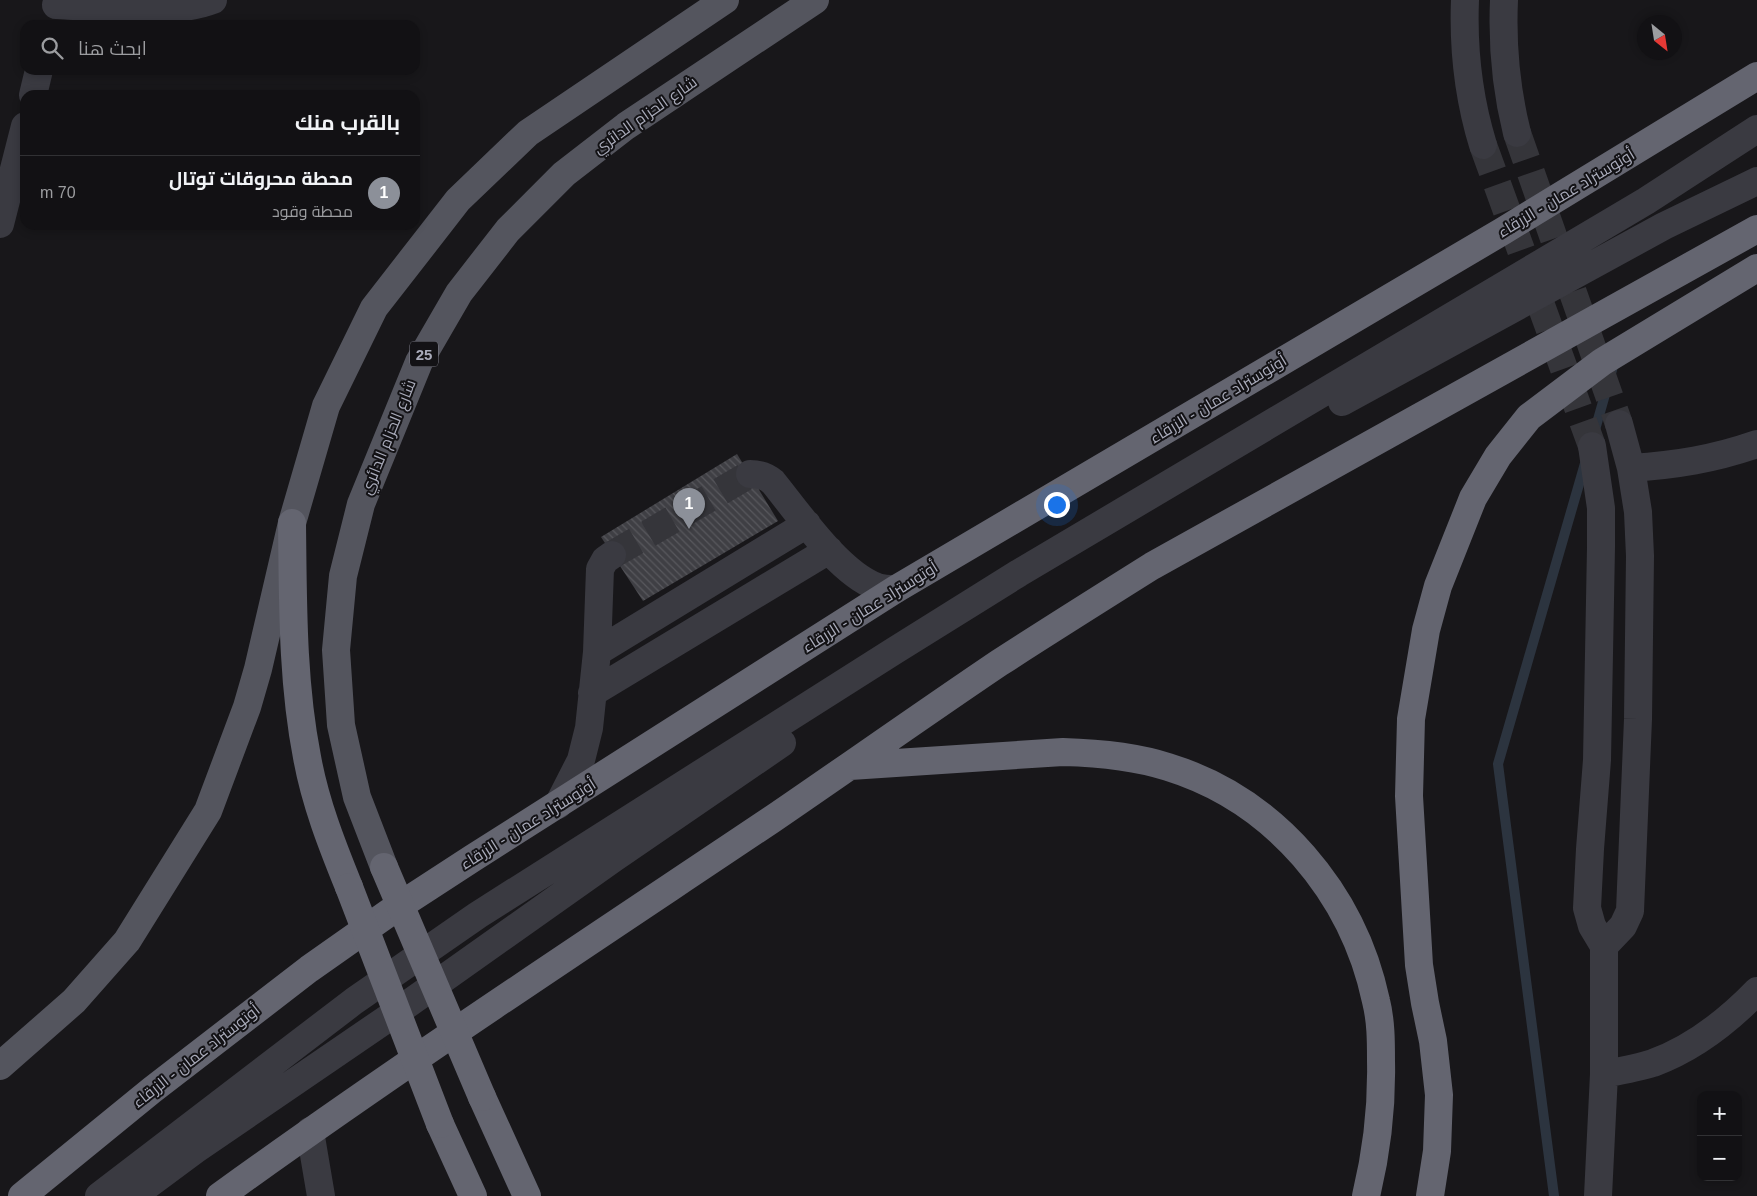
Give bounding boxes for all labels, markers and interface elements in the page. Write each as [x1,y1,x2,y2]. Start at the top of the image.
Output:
north arrow [1637,15,1682,60]
search box [20,20,420,75]
icon: search [38,34,66,62]
text: ابحث هنا [78,38,147,59]
street label: شارع الحزام الدائري [590,73,703,161]
text: بالقرب منك [295,111,400,134]
street label: أوتوستراد عمان - الزرقاء [1494,145,1638,242]
text: محطة محروقات توتال [169,168,353,189]
text: 70 m [40,184,76,201]
text: 1 [380,184,388,201]
text: محطة وقود [272,203,353,220]
road number: 25 [410,342,438,366]
street label: أوتوستراد عمان - الزرقاء [1146,351,1290,448]
street label: شارع الحزام الدائري [357,377,423,499]
pin: 1 [673,488,705,529]
your location [1044,492,1070,518]
street label: أوتوستراد عمان - الزرقاء [799,557,942,657]
street label: أوتوستراد عمان - الزرقاء [457,774,600,874]
street label: أوتوستراد عمان - الزرقاء [128,1000,264,1112]
map controls [1697,1091,1742,1181]
button: + [1697,1091,1742,1136]
button: − [1697,1136,1742,1181]

